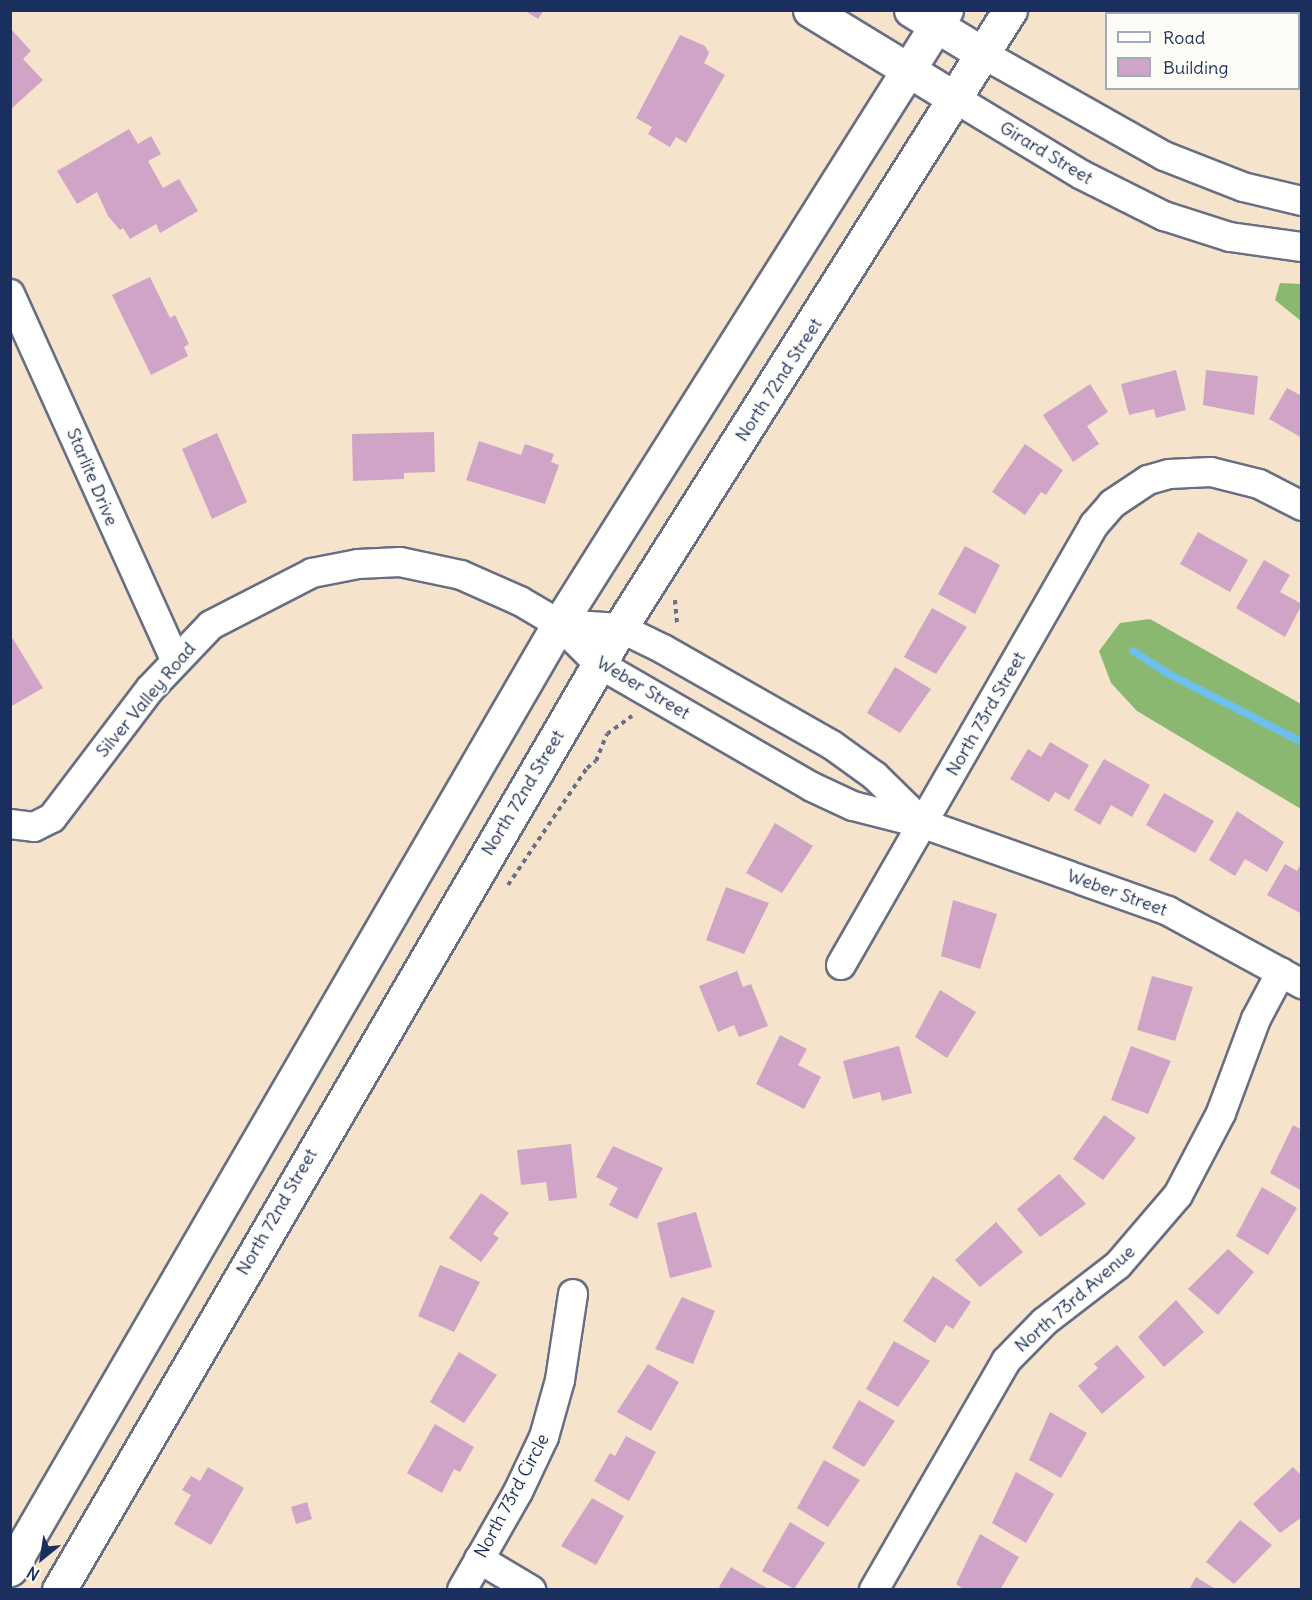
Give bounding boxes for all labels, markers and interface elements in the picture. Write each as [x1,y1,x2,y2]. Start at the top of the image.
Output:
legend [1105,12,1300,90]
text: Road [1163,26,1205,49]
text: Building [1163,56,1228,79]
street label: Girard Street [996,117,1096,189]
street label: North 72nd Street [731,314,827,446]
street label: Starlite Drive [62,425,122,529]
street label: Silver Valley Road [92,638,200,762]
street label: North 73rd Street [942,648,1030,780]
street label: Weber Street [593,652,693,724]
street label: North 72nd Street [477,726,569,860]
street label: Weber Street [1064,865,1170,921]
street label: North 72nd Street [232,1145,322,1279]
street label: North 73rd Avenue [1011,1241,1139,1357]
street label: North 73rd Circle [470,1430,554,1562]
north arrow [12,1528,72,1588]
text: N [23,1562,43,1585]

